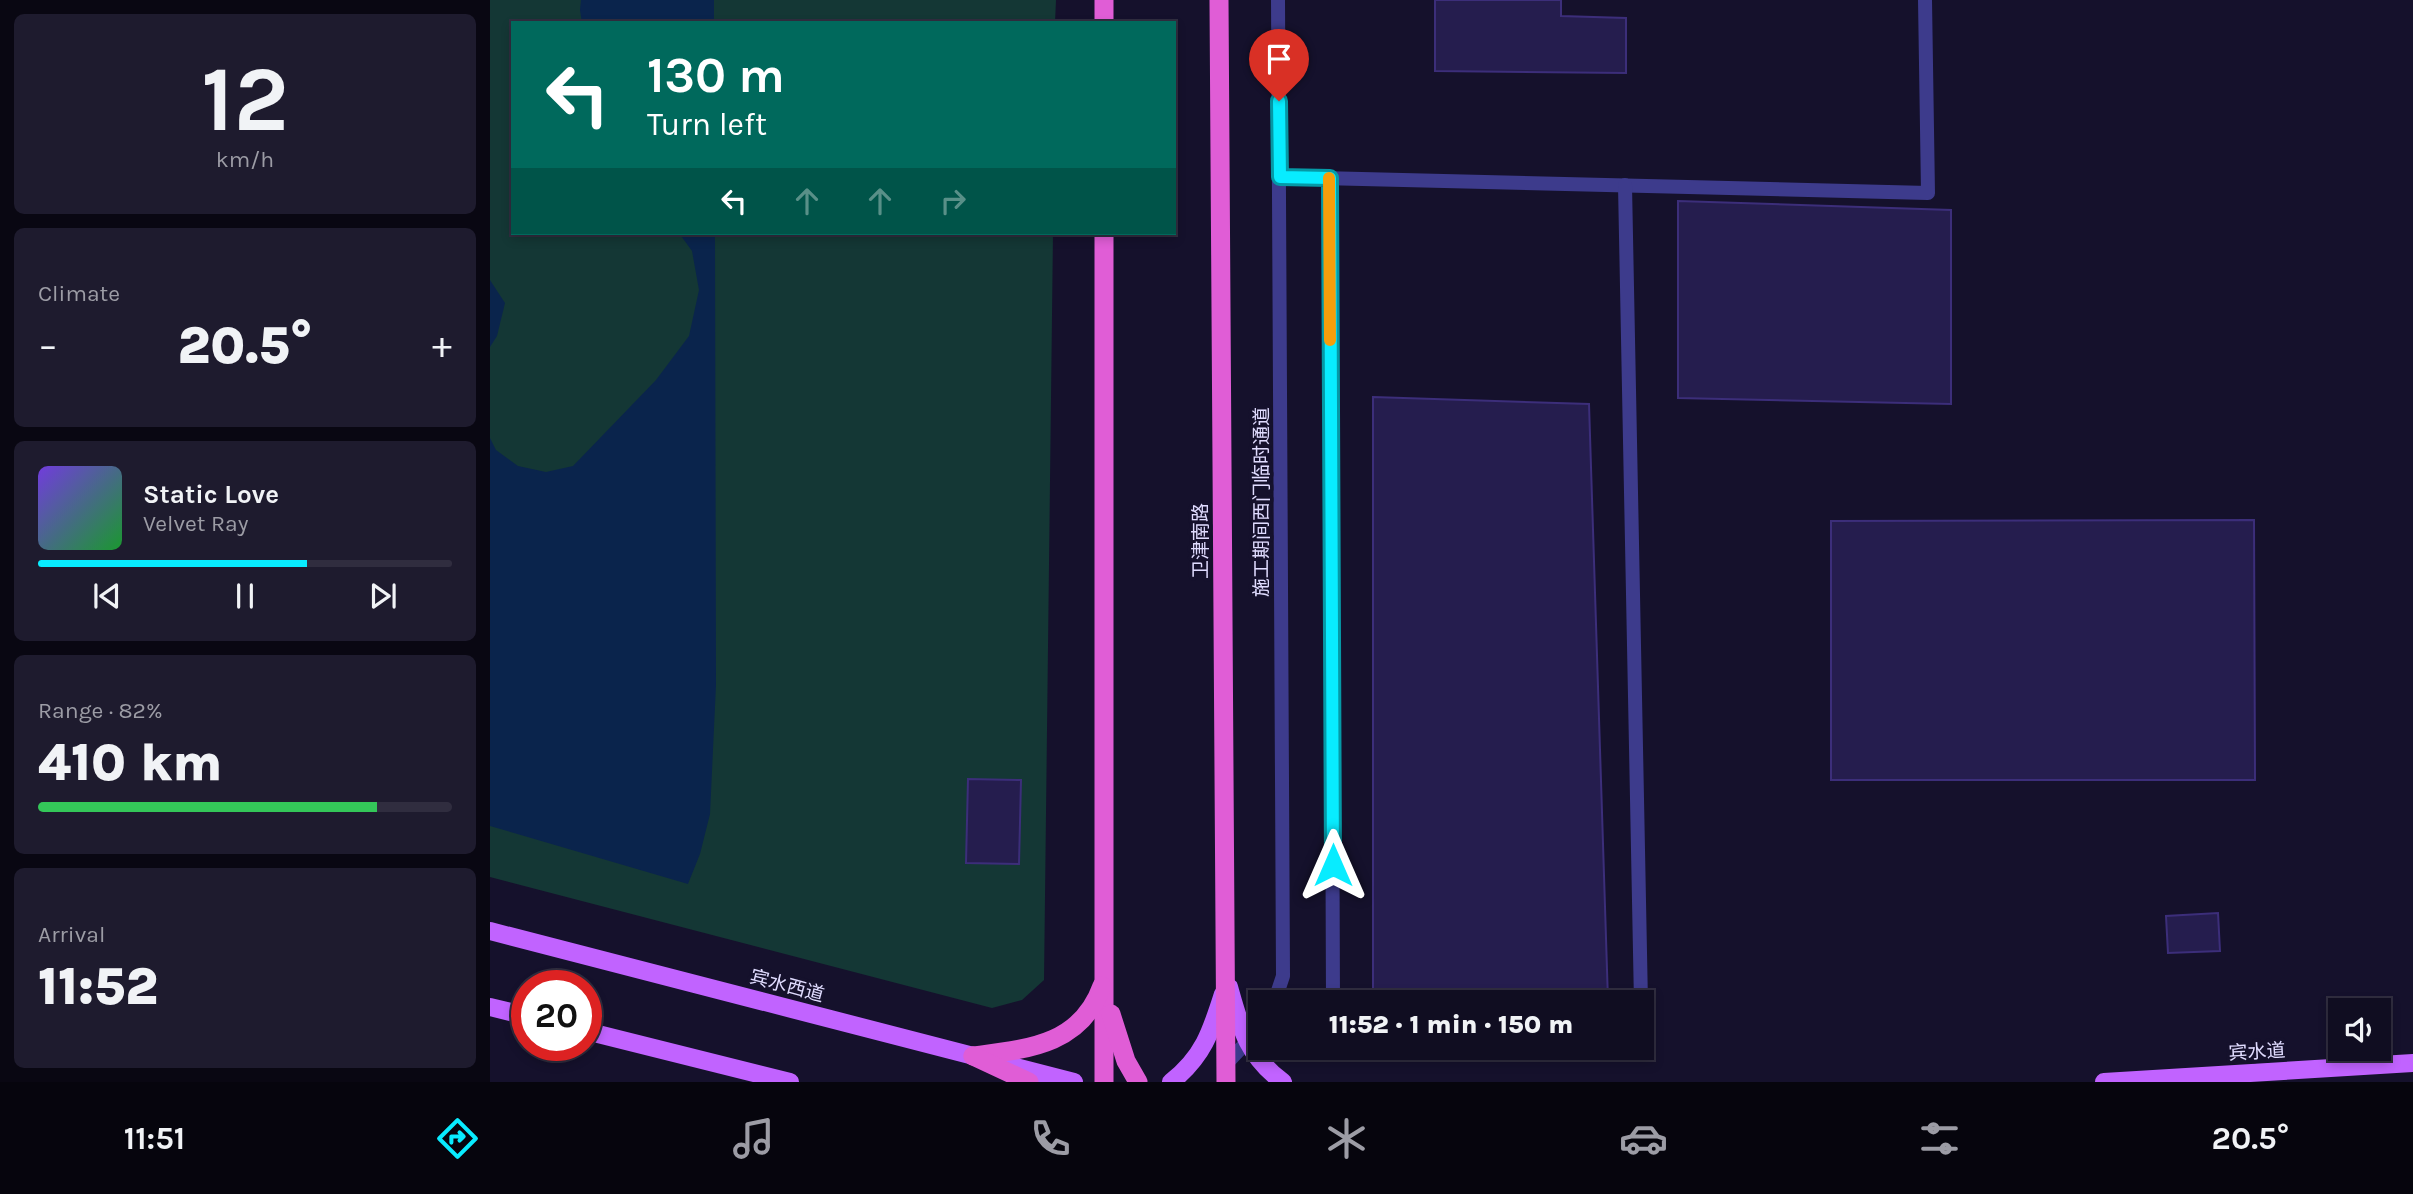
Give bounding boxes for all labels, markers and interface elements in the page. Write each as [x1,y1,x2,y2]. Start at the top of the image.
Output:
pin [1249,29,1309,101]
icon: arrive [1260,40,1298,78]
text: 12 [201,47,289,153]
text: 130 m [647,47,785,104]
icon: left [532,49,623,140]
text: Turn left [647,106,767,143]
text: km/h [216,146,274,173]
icon: left [715,182,753,220]
icon: ahead [788,182,826,220]
icon: ahead [861,182,899,220]
icon: right [934,182,972,220]
text: Climate [38,280,120,307]
text: 20.5° [177,315,313,376]
text: − [38,323,58,368]
text: + [432,323,452,368]
street label: 施工期间西门临时通道 [1251,407,1273,597]
text: Static Love [143,479,279,510]
street label: 卫津南路 [1190,503,1212,579]
text: Velvet Ray [143,510,248,537]
icon: previous [88,577,126,615]
icon: pause [226,577,264,615]
icon: next [364,577,402,615]
text: Range · 82% [38,697,163,724]
text: 410 km [38,732,222,793]
position arrow [1296,828,1370,902]
text: Arrival [38,921,105,948]
text: 11:52 [38,956,158,1017]
street label: 宾水西道 [747,966,827,1006]
speed limit sign: 20 [511,970,602,1061]
map controls [2328,998,2391,1061]
button: sound [2328,998,2391,1061]
text: 11:52 · 1 min · 150 m [1329,1009,1573,1040]
street label: 宾水道 [2228,1040,2286,1064]
icon: directions [433,1114,482,1163]
icon: music [729,1114,778,1163]
icon: phone [1026,1114,1075,1163]
icon: climate [1322,1114,1371,1163]
icon: car [1619,1114,1668,1163]
icon: filters [1915,1114,1964,1163]
text: 11:51 [124,1120,185,1157]
text: 20.5° [2212,1120,2289,1157]

